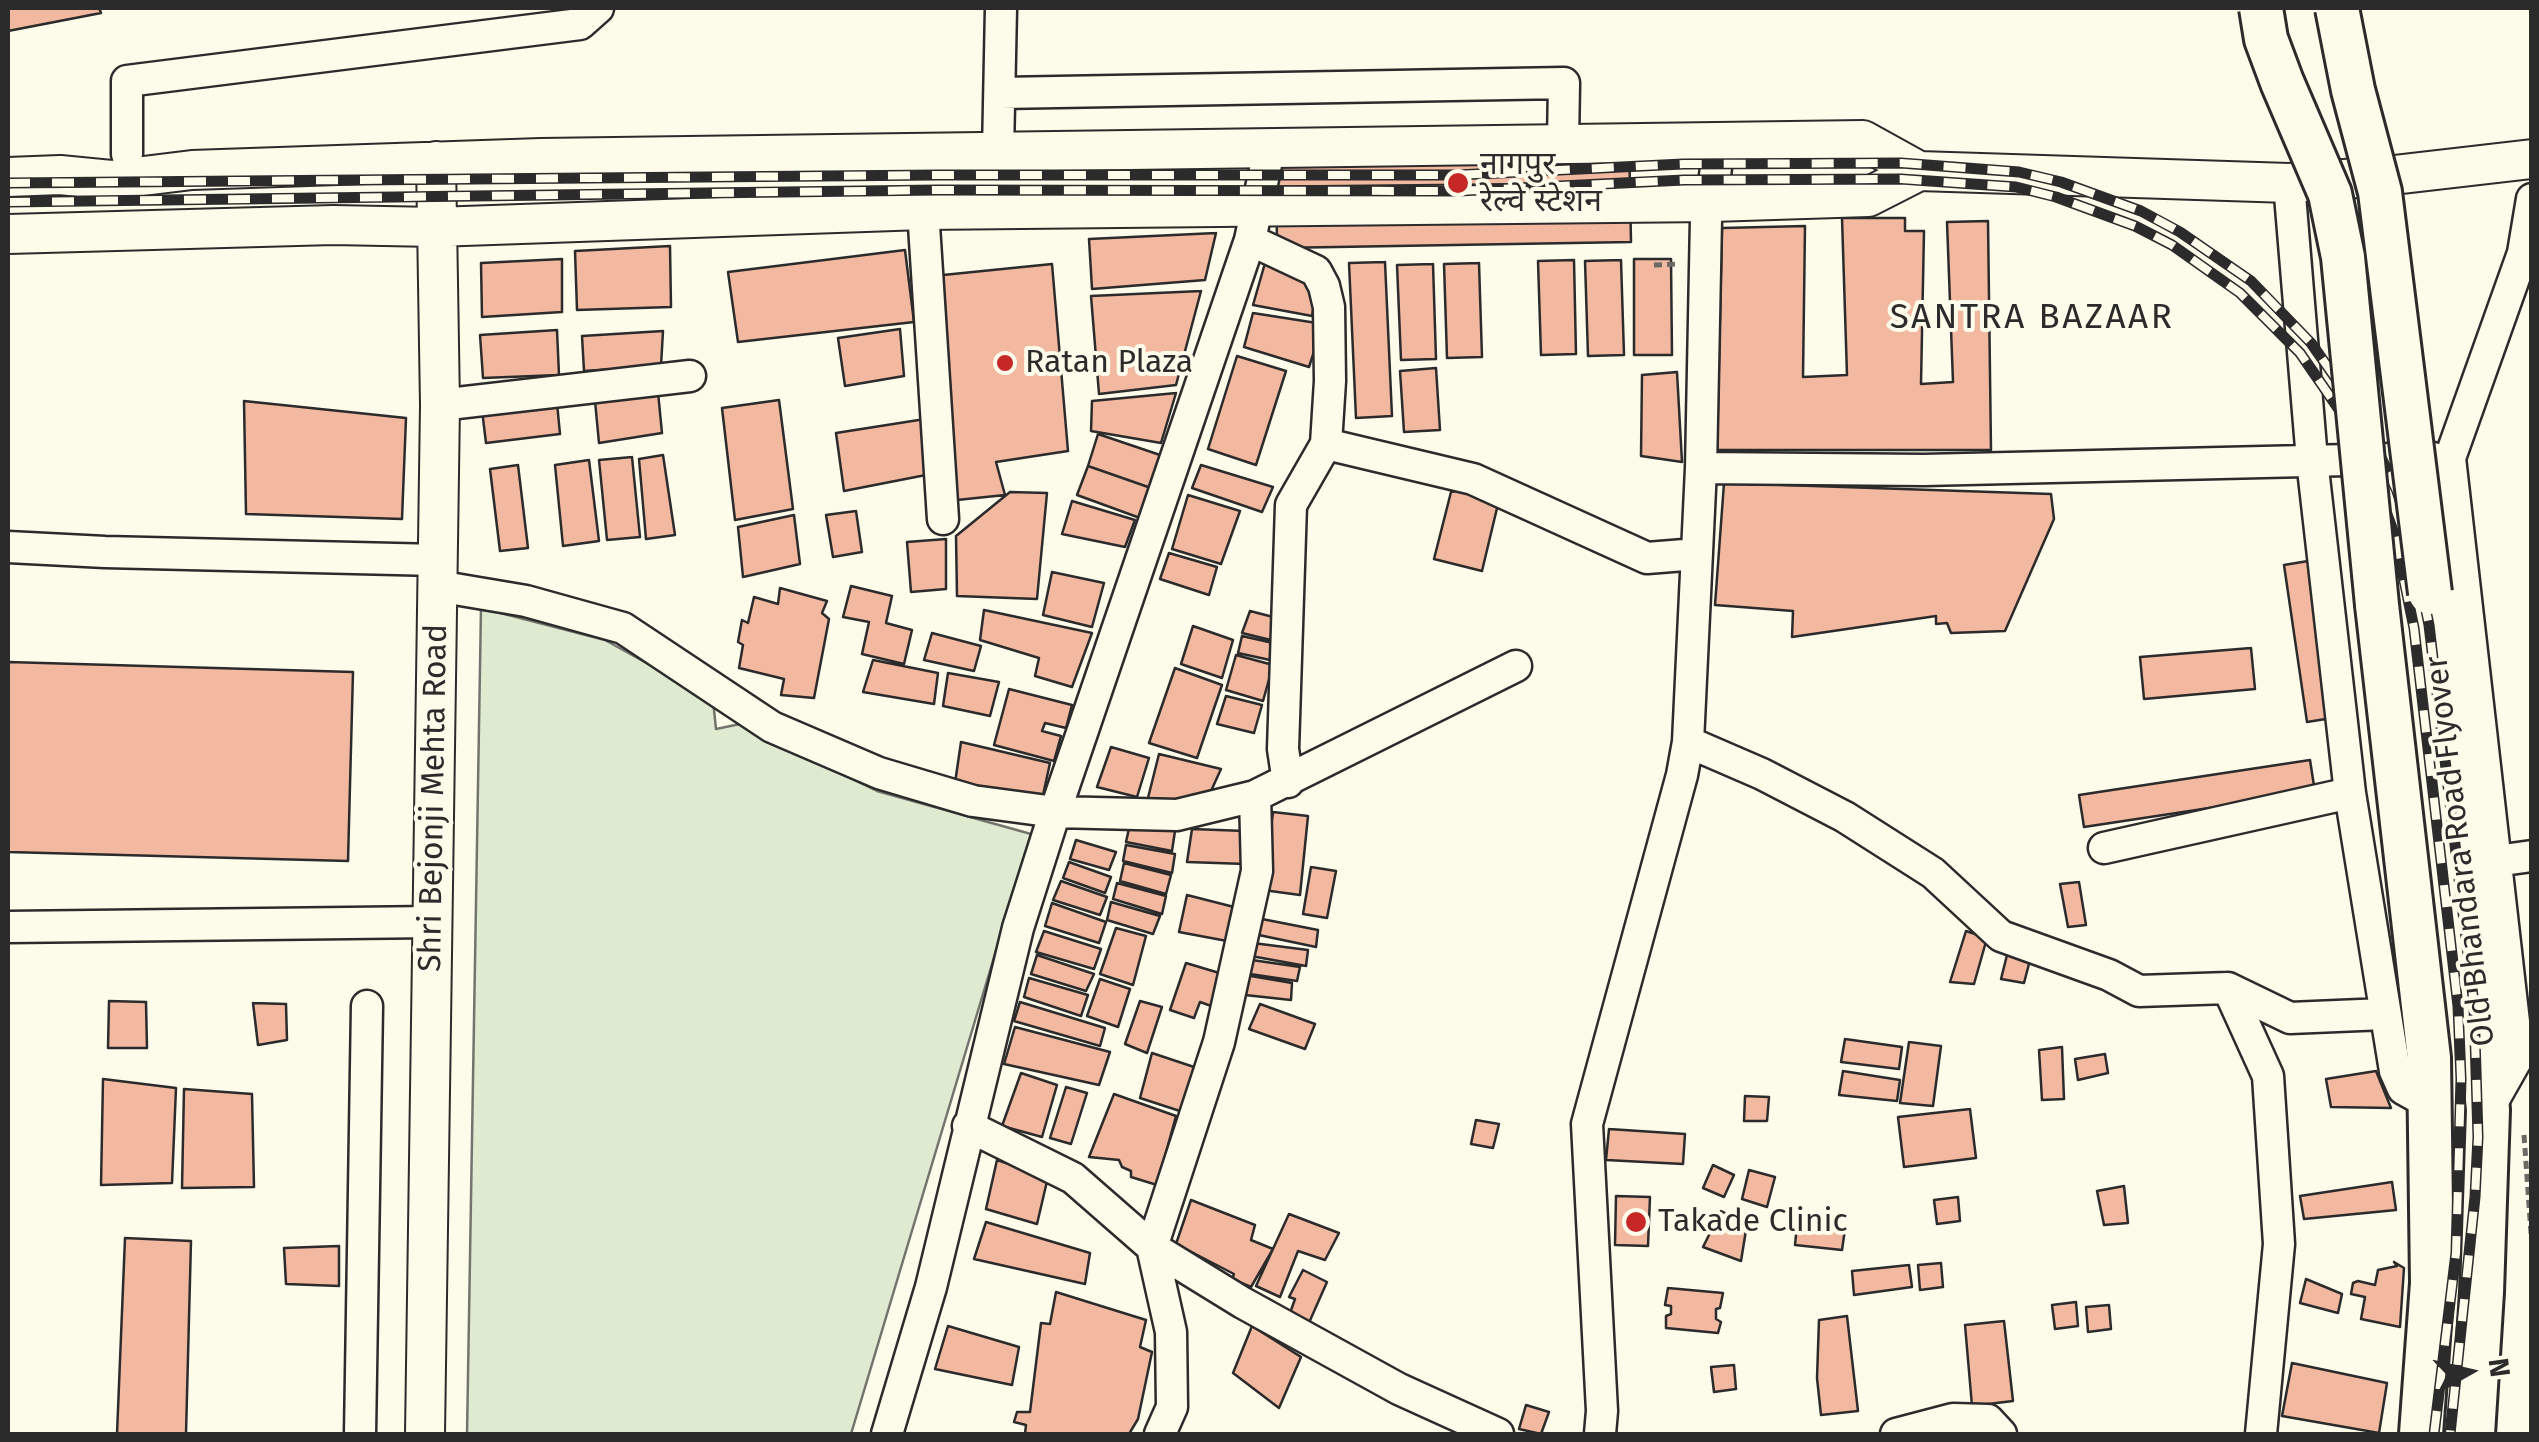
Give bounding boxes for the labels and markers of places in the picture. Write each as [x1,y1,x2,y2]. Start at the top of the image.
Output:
place label: नागपुर रेल्वे स्टेशन [1480,146,1602,221]
marker: नागपुर रेल्वे स्टेशन [1445,170,1471,196]
place label: Ratan Plaza [1025,344,1193,382]
marker: Ratan Plaza [994,352,1016,374]
place label: Takade Clinic [1658,1203,1848,1241]
marker: Takade Clinic [1623,1209,1649,1235]

